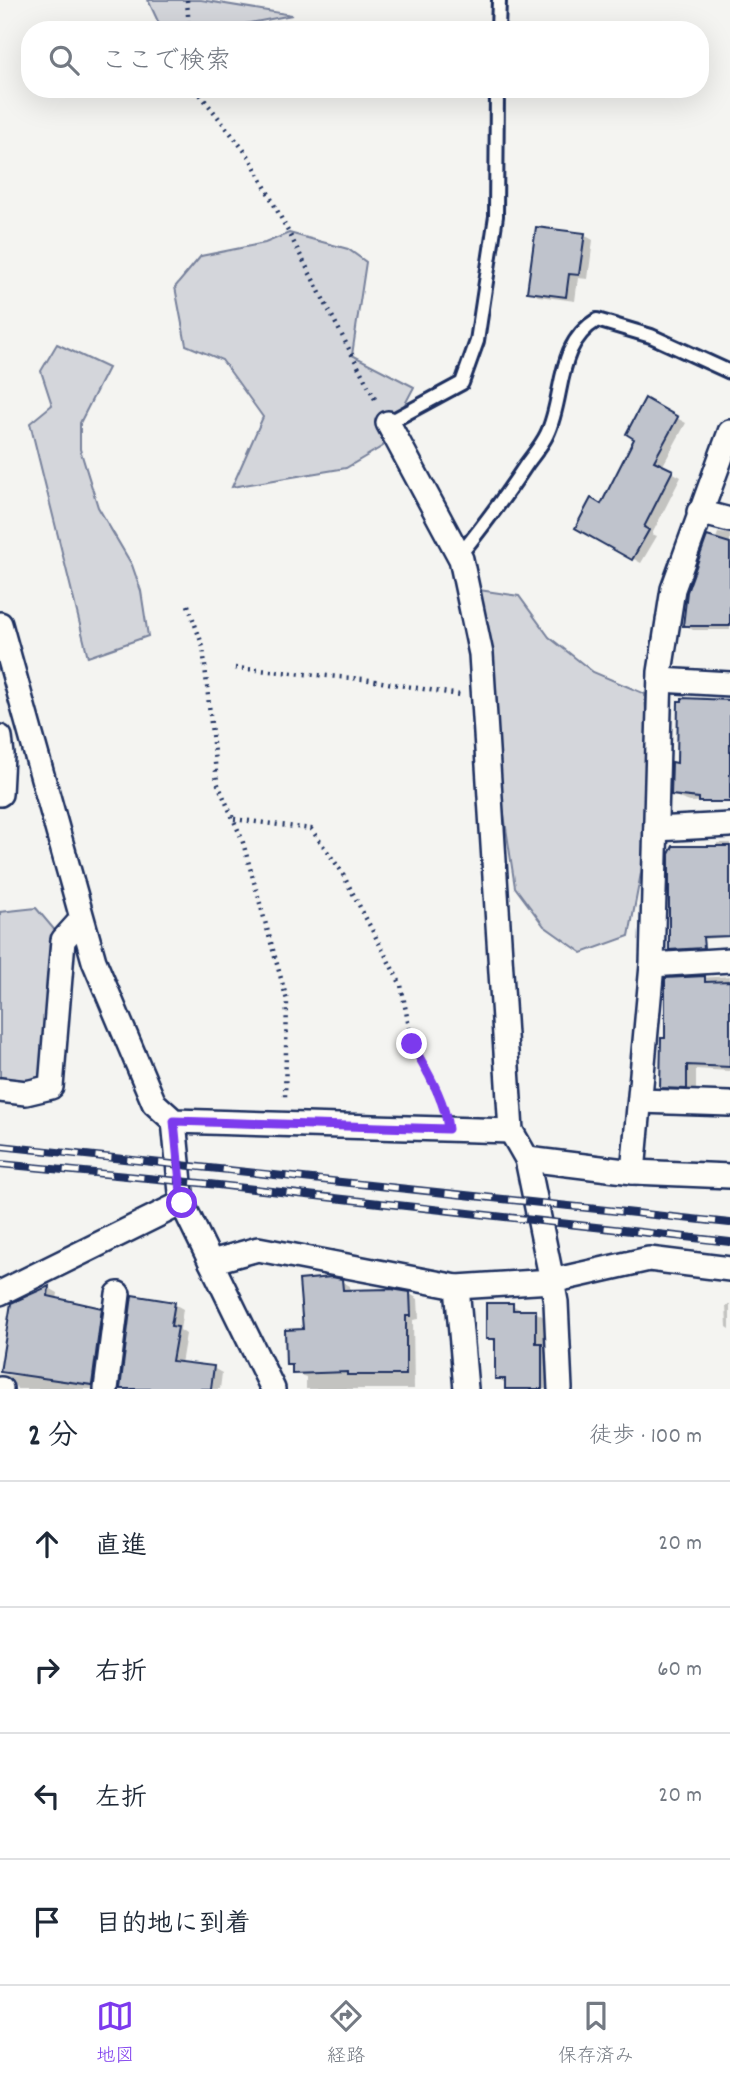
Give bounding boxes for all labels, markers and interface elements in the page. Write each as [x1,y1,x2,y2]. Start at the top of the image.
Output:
search box [21,21,709,98]
icon: search [45,41,83,79]
text: ここで検索 [101,44,231,81]
route end [396,1028,427,1059]
route start [166,1187,197,1218]
text: 2 分 [28,1417,78,1460]
text: 徒歩 · 100 m [589,1421,702,1454]
icon: ahead [28,1525,66,1563]
text: 20 m [658,1528,702,1561]
text: 直進 [95,1529,147,1566]
icon: right [28,1651,66,1689]
text: 60 m [657,1654,702,1687]
text: 右折 [95,1655,147,1692]
icon: left [28,1777,66,1815]
text: 20 m [658,1780,702,1813]
text: 左折 [95,1781,147,1818]
icon: arrive [28,1903,66,1941]
text: 目的地に到着 [95,1907,251,1944]
tab: 地図 [96,1997,134,2071]
tab: 経路 [327,1997,365,2071]
tab: 保存済み [558,1997,634,2071]

